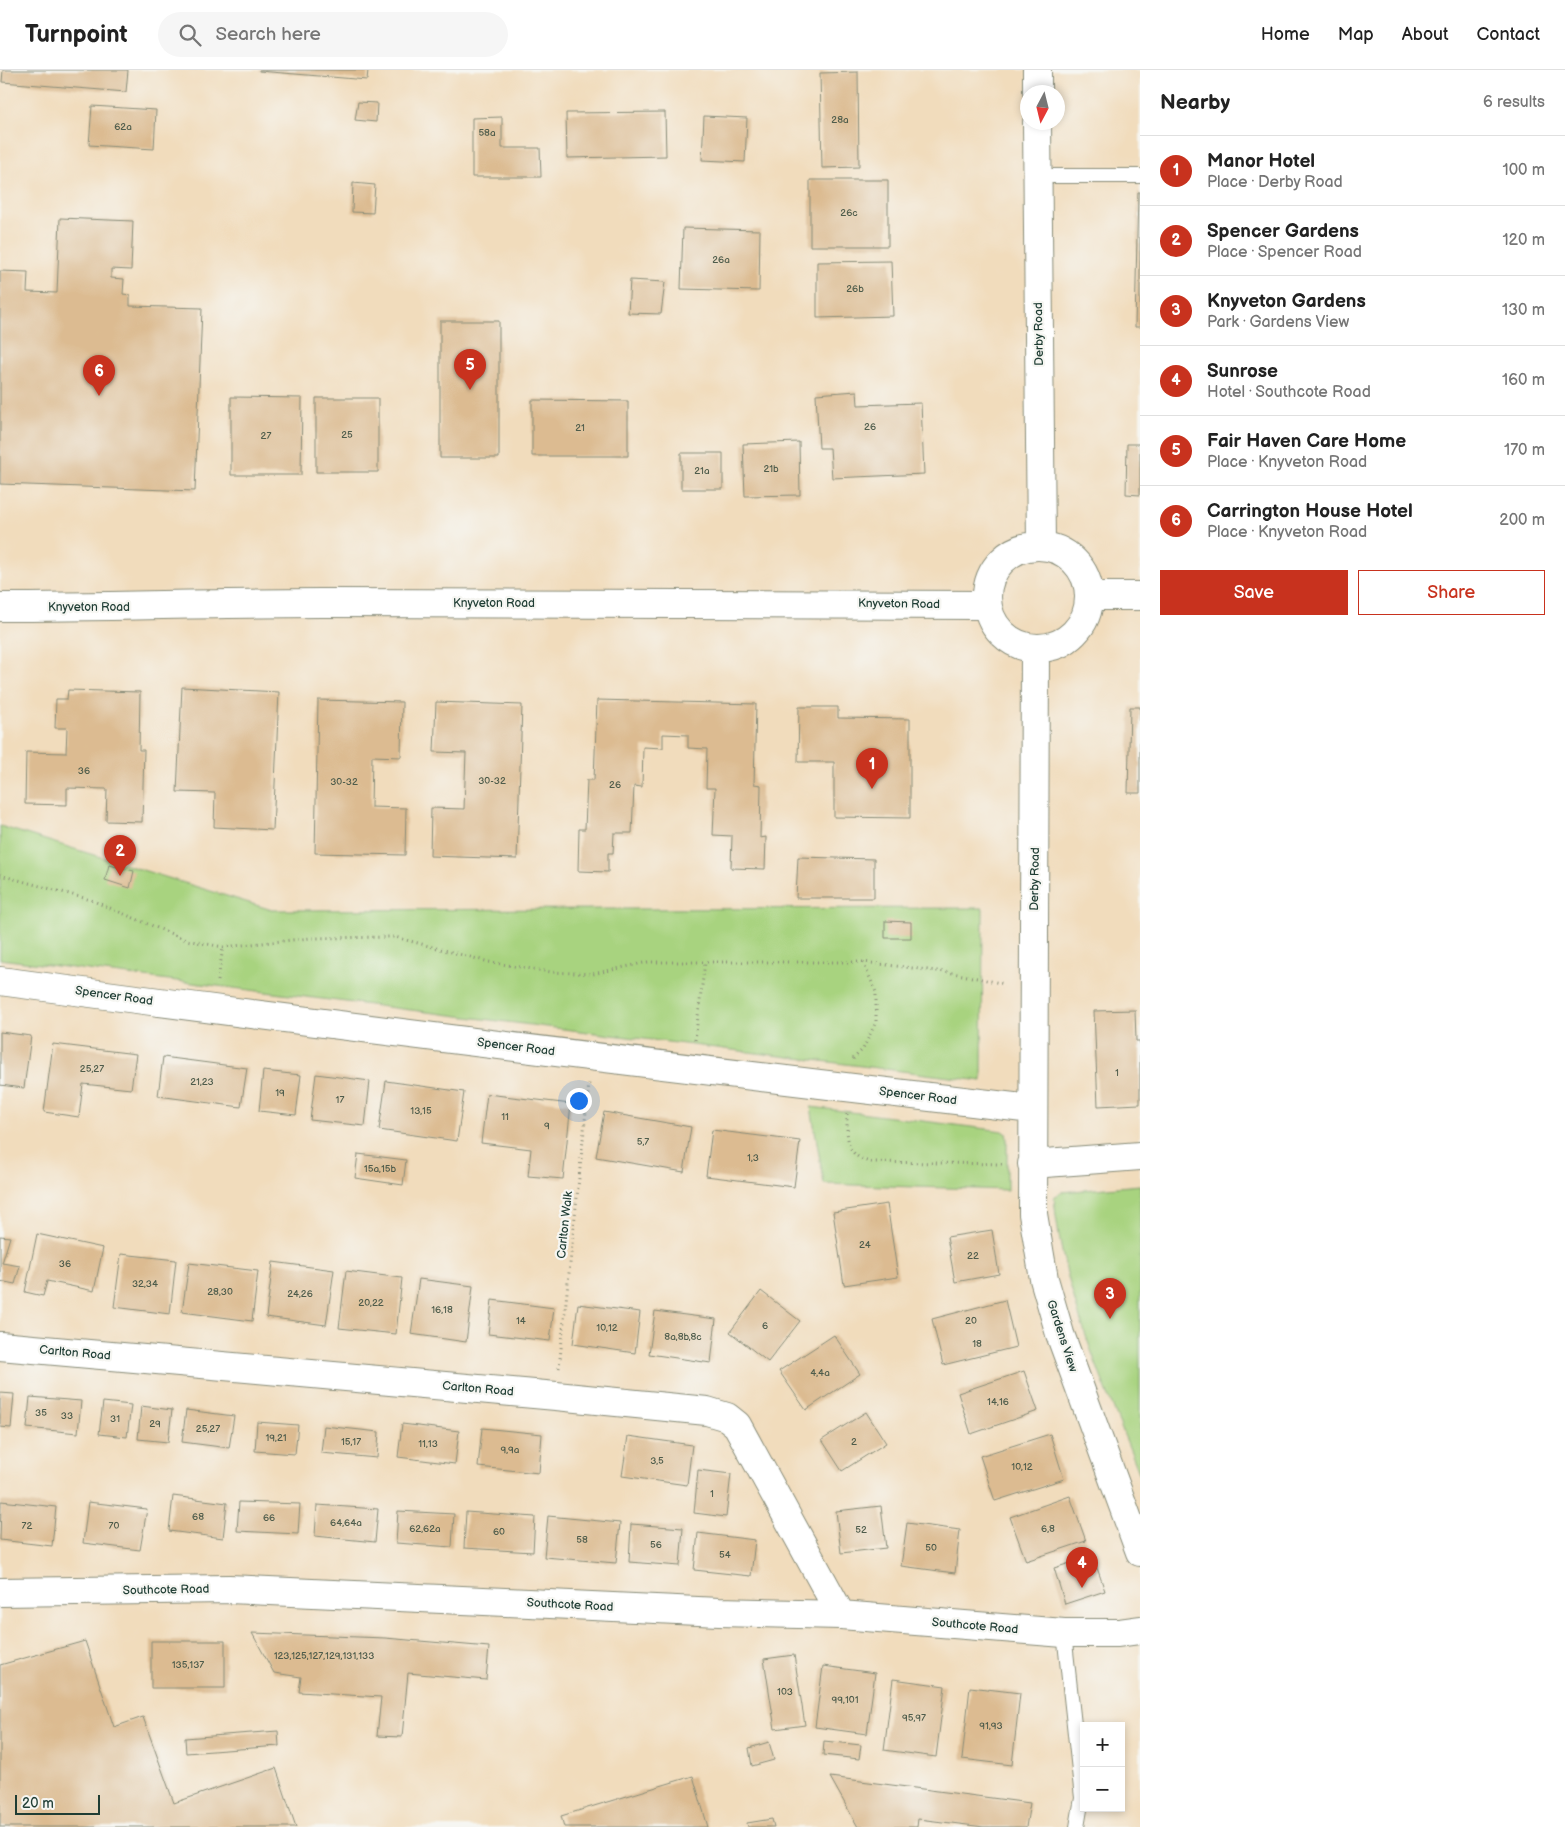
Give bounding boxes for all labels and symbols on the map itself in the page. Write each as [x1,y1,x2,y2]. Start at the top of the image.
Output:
north arrow [1020,85,1065,130]
house number: 28a [831,114,849,126]
house number: 62a [114,121,132,133]
house number: 58a [478,127,496,139]
house number: 26c [840,207,858,219]
house number: 26a [712,254,730,266]
house number: 26b [846,283,864,295]
street label: Derby Road [1031,302,1047,366]
pin: 5 [454,349,486,390]
pin: 6 [83,355,115,396]
house number: 26 [864,421,876,433]
house number: 21 [575,422,585,434]
house number: 25 [341,429,353,441]
house number: 27 [261,430,271,442]
house number: 21b [763,463,779,475]
house number: 21a [694,465,710,477]
street label: Knyveton Road [453,596,535,611]
street label: Knyveton Road [858,596,940,612]
street label: Knyveton Road [48,600,130,615]
pin: 1 [856,748,888,789]
house number: 36 [78,765,90,777]
house number: 30-32 [478,775,506,787]
house number: 30-32 [330,776,358,788]
house number: 26 [609,779,621,791]
pin: 2 [104,835,136,876]
street label: Derby Road [1027,847,1043,911]
street label: Spencer Road [74,983,154,1009]
street label: Spencer Road [476,1035,556,1059]
house number: 25,27 [80,1063,104,1075]
house number: 1 [1115,1067,1119,1079]
house number: 21,23 [190,1076,214,1088]
street label: Spencer Road [878,1084,958,1108]
house number: 19 [275,1087,285,1099]
your location [566,1088,592,1114]
house number: 17 [336,1094,344,1106]
house number: 13,15 [410,1105,432,1117]
house number: 11 [501,1111,509,1123]
house number: 9 [544,1120,550,1132]
house number: 5,7 [637,1136,649,1148]
house number: 1,3 [747,1152,759,1164]
house number: 15a,15b [364,1163,397,1175]
street label: Carlton Walk [554,1190,576,1259]
house number: 24 [859,1239,871,1251]
house number: 22 [967,1250,979,1262]
house number: 36 [59,1258,71,1270]
house number: 32,34 [132,1278,158,1290]
pin: 3 [1094,1278,1126,1319]
house number: 28,30 [207,1286,233,1298]
house number: 24,26 [287,1288,313,1300]
house number: 20,22 [358,1297,384,1309]
street label: Gardens View [1043,1298,1081,1374]
house number: 16,18 [431,1304,453,1316]
house number: 14 [516,1315,526,1327]
house number: 20 [965,1315,977,1327]
house number: 6 [762,1320,768,1332]
house number: 10,12 [596,1322,618,1334]
house number: 8a,8b,8c [664,1331,702,1343]
house number: 18 [972,1338,982,1350]
street label: Carlton Road [39,1342,111,1364]
house number: 4,4a [810,1367,830,1379]
street label: Carlton Road [442,1378,514,1400]
house number: 14,16 [987,1396,1009,1408]
house number: 35 [35,1407,47,1419]
house number: 33 [61,1410,73,1422]
house number: 31 [110,1413,120,1425]
house number: 29 [149,1418,161,1430]
house number: 25,27 [196,1423,220,1435]
house number: 19,21 [265,1432,287,1444]
house number: 15,17 [341,1436,361,1448]
house number: 2 [851,1436,857,1448]
house number: 11,13 [418,1438,438,1450]
house number: 9,9a [500,1444,520,1456]
house number: 3,5 [650,1455,664,1467]
house number: 10,12 [1011,1461,1033,1473]
house number: 1 [710,1488,714,1500]
house number: 68 [192,1511,204,1523]
house number: 66 [263,1512,275,1524]
house number: 64,64a [330,1517,362,1529]
house number: 72 [22,1520,33,1532]
house number: 70 [109,1520,120,1532]
house number: 62,62a [409,1523,441,1535]
house number: 6,8 [1041,1523,1055,1535]
house number: 52 [855,1524,867,1536]
house number: 60 [493,1526,505,1538]
house number: 58 [576,1534,588,1546]
house number: 56 [650,1539,662,1551]
house number: 50 [925,1542,937,1554]
pin: 4 [1066,1547,1098,1588]
house number: 54 [719,1549,731,1561]
street label: Southcote Road [123,1582,210,1598]
street label: Southcote Road [526,1595,614,1615]
street label: Southcote Road [931,1615,1019,1637]
house number: 123,125,127,129,131,133 [274,1650,374,1662]
house number: 135,137 [172,1659,204,1671]
house number: 103 [777,1686,793,1698]
house number: 99,101 [832,1694,859,1706]
house number: 95,97 [902,1712,926,1724]
house number: 91,93 [979,1720,1003,1732]
scale bar [15,1792,100,1815]

